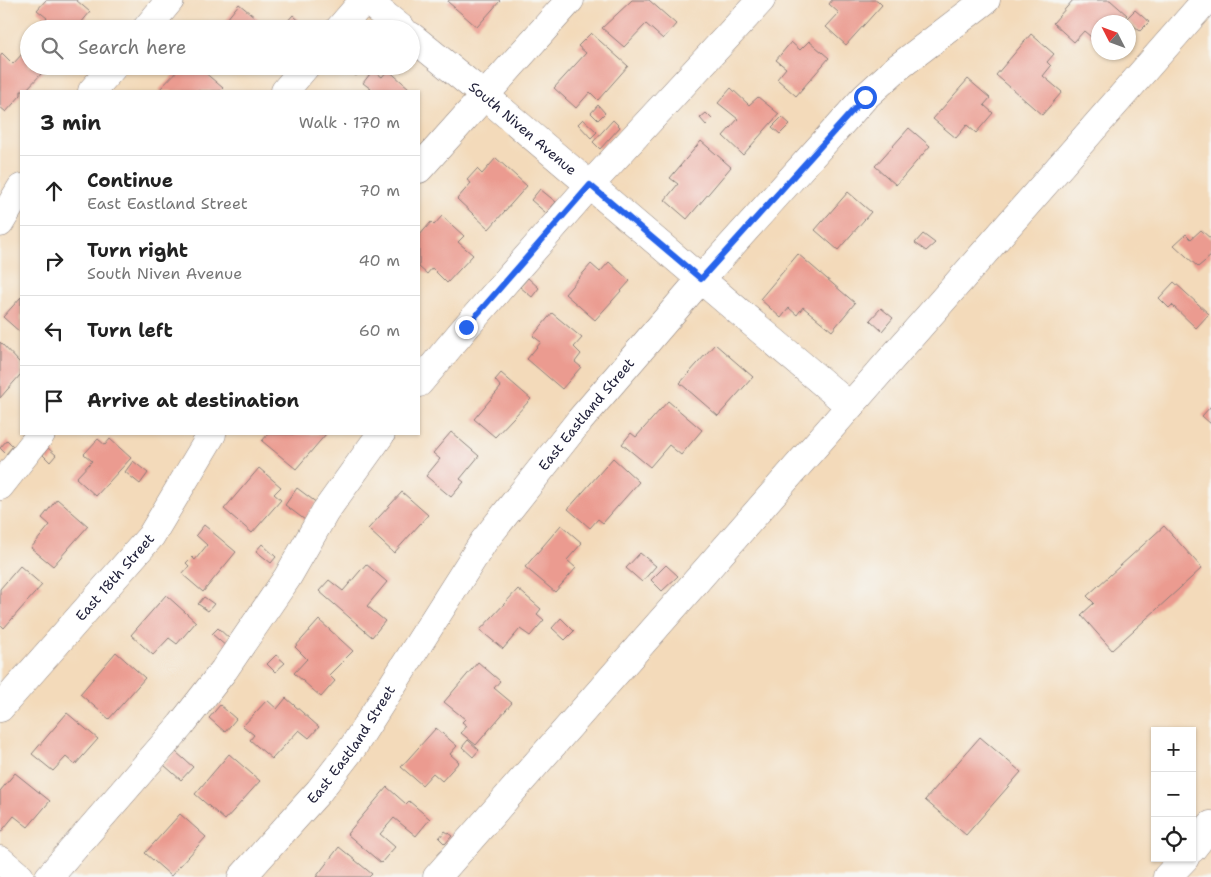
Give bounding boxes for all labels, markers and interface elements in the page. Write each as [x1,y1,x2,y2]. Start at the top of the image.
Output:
north arrow [1091,15,1136,60]
search box [20,20,420,75]
icon: search [38,34,66,62]
text: Search here [78,35,187,60]
street label: South Niven Avenue [465,78,581,179]
route start [854,86,877,109]
text: 3 min [40,109,101,137]
text: Walk · 170 m [299,112,400,133]
text: Continue [87,168,173,193]
icon: ahead [40,177,68,205]
text: 70 m [359,180,400,201]
text: East Eastland Street [87,193,248,214]
text: Turn right [87,238,188,263]
icon: right [40,247,68,275]
text: 40 m [358,250,400,271]
text: South Niven Avenue [87,263,242,284]
route end [455,316,478,339]
icon: left [40,317,68,345]
text: Turn left [87,318,173,343]
text: 60 m [359,320,400,341]
street label: East Eastland Street [534,354,638,474]
icon: arrive [40,387,68,415]
text: Arrive at destination [87,388,299,413]
street label: East 18th Street [72,530,158,625]
street label: East Eastland Street [303,682,399,807]
map controls [1151,727,1196,862]
button: + [1151,727,1196,772]
button: − [1151,772,1196,817]
button: locate [1151,817,1196,862]

